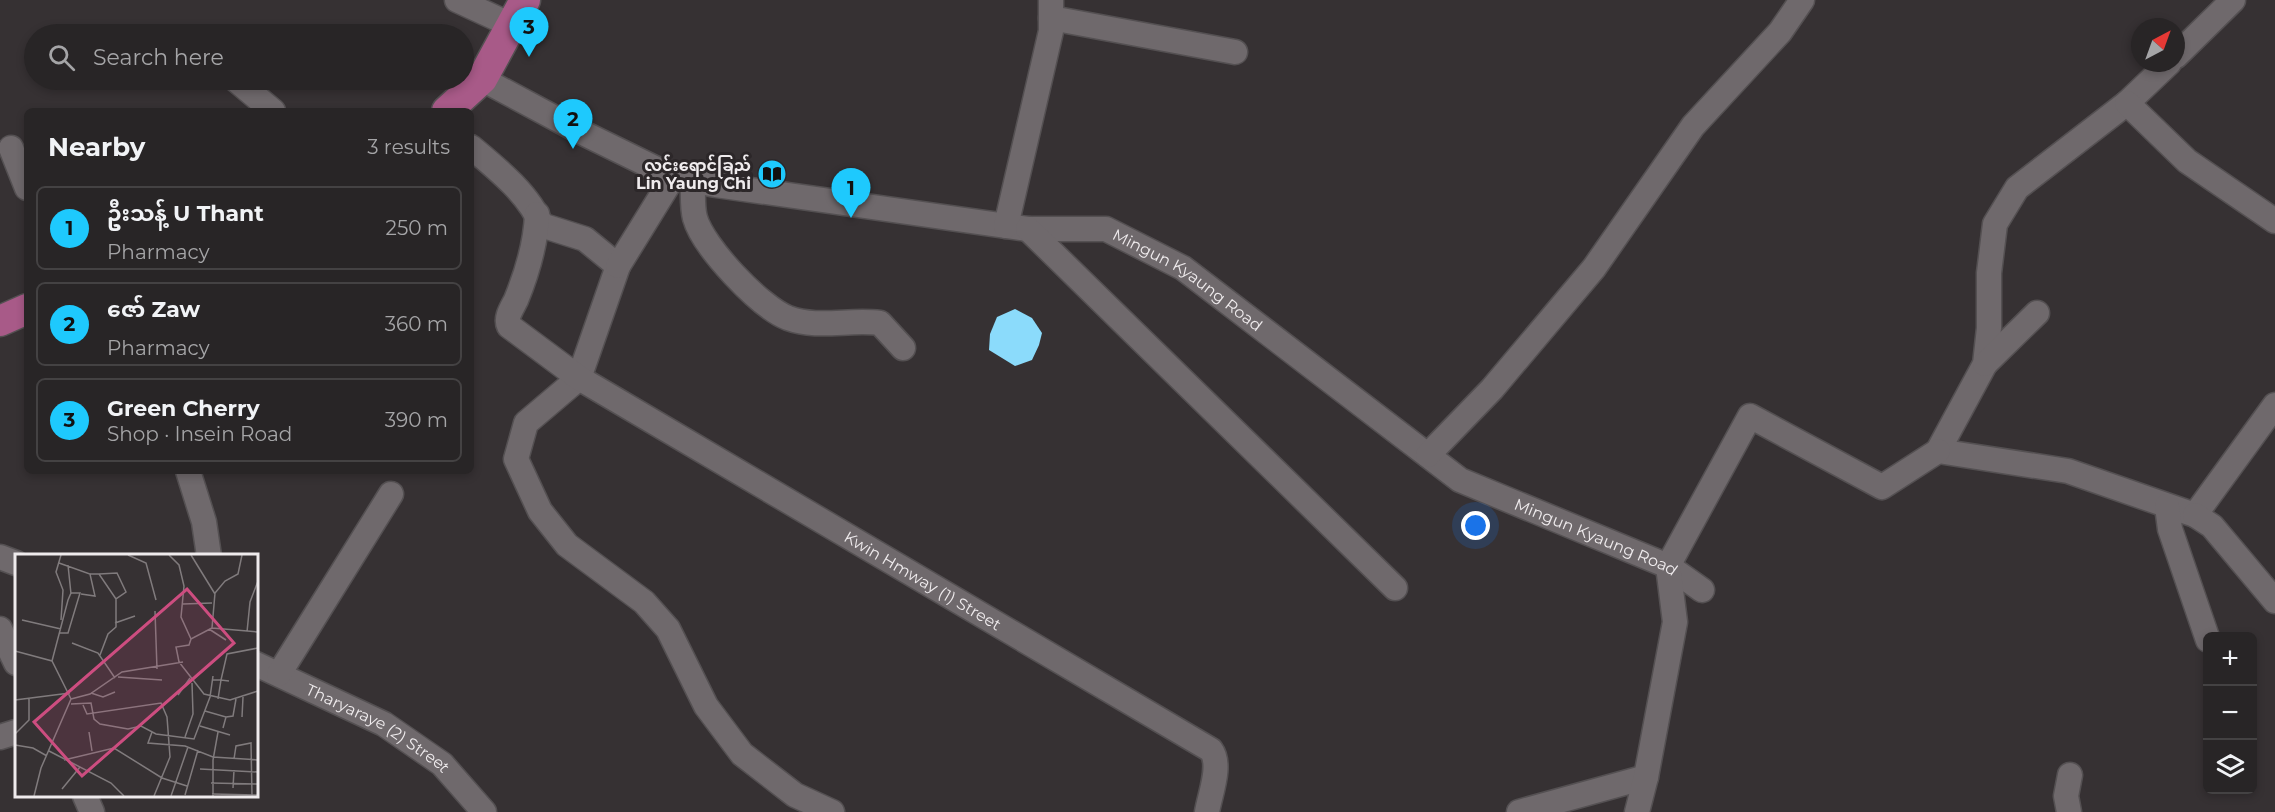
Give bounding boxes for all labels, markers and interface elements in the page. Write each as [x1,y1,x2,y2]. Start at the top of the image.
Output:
pin: 3 [510,8,548,57]
north arrow [2131,18,2185,72]
search box [24,24,474,90]
icon: search [45,41,78,74]
text: Search here [93,44,224,71]
pin: 2 [554,100,592,149]
text: Nearby [48,131,145,163]
text: 3 results [367,135,450,159]
place label: လင်းရောင်ခြည် Lin Yaung Chi [636,154,751,193]
library icon: လင်းရောင်ခြည် Lin Yaung Chi [756,158,788,190]
pin: 1 [832,168,870,218]
text: ဦးသန့် U Thant [107,200,264,227]
text: 1 [66,216,73,240]
text: 250 m [386,216,448,240]
street label: Mingun Kyaung Road [1110,225,1266,335]
text: Pharmacy [107,240,210,264]
text: ဇော် Zaw [107,296,200,323]
text: 2 [64,312,75,336]
text: 360 m [385,312,448,336]
text: Pharmacy [107,336,210,360]
text: Green Cherry [107,395,260,422]
text: 3 [64,408,75,432]
text: 390 m [385,408,448,432]
text: Shop · Insein Road [107,422,292,446]
street label: Mingun Kyaung Road [1512,494,1681,579]
your location [1461,511,1490,540]
street label: Kwin Hmway (1) Street [841,527,1005,634]
inset map [15,554,258,797]
map controls [2203,632,2257,794]
button: + [2203,632,2257,686]
street label: Tharyaraye (2) Street [303,679,455,776]
button: − [2203,686,2257,740]
button: layers [2203,740,2257,794]

